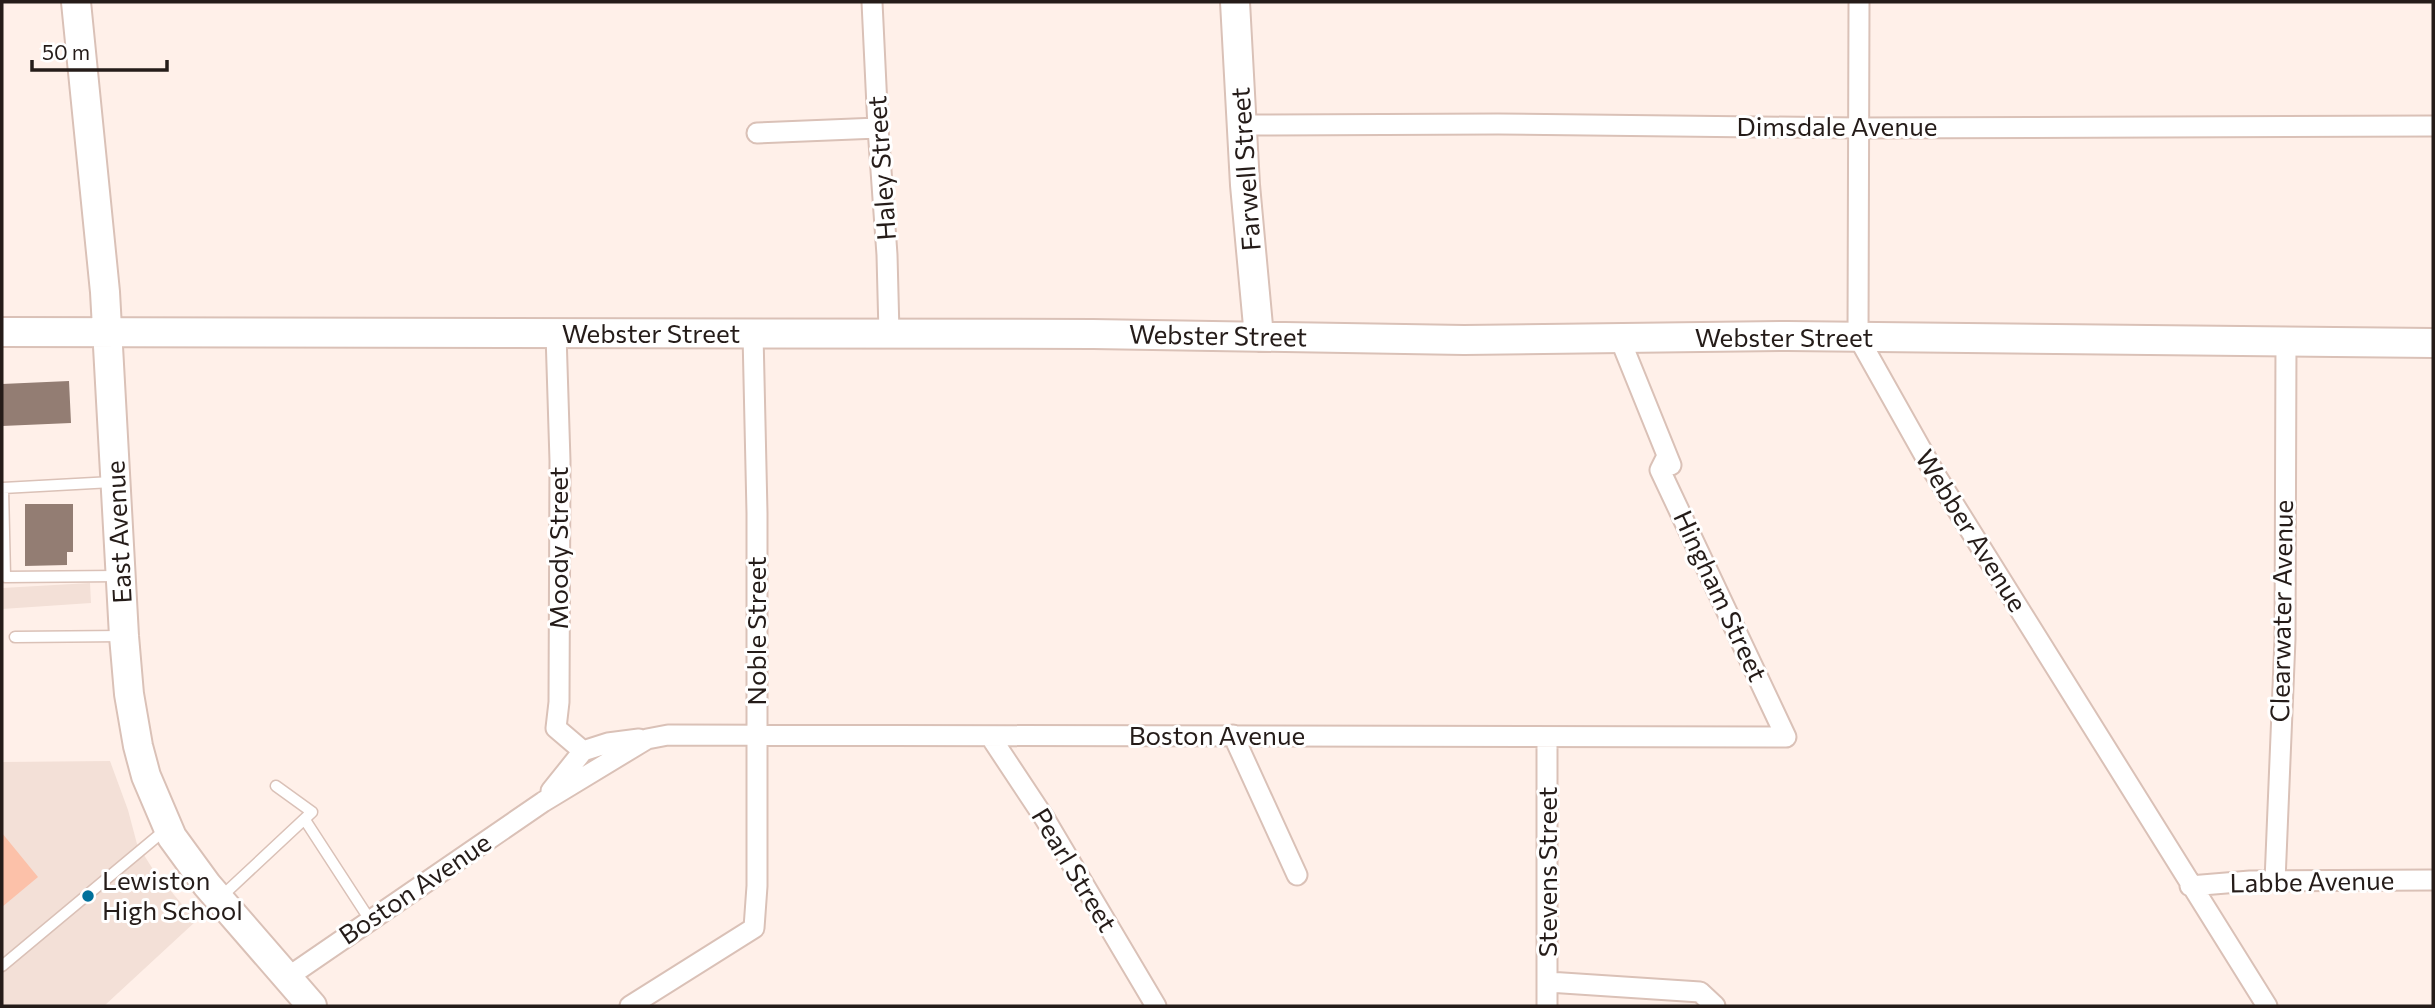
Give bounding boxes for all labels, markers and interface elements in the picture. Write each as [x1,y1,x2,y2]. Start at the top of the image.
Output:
scale bar [32,28,166,72]
text: 50 m [42,39,90,64]
street label: Farwell Street [1223,86,1266,252]
street label: Haley Street [860,95,901,242]
street label: Dimsdale Avenue [1737,110,1937,141]
street label: Webster Street [562,317,740,348]
street label: Webster Street [1129,317,1307,352]
street label: Webster Street [1695,321,1873,352]
street label: Webber Avenue [1910,444,2034,617]
street label: East Avenue [98,460,137,604]
street label: Moody Street [542,467,573,629]
street label: Clearwater Avenue [2263,499,2298,722]
street label: Hingham Street [1668,505,1774,686]
street label: Noble Street [740,556,771,706]
street label: Boston Avenue [1129,719,1305,750]
street label: Stevens Street [1531,787,1562,957]
street label: Pearl Street [1026,802,1124,937]
street label: Boston Avenue [332,826,496,950]
place label: Lewiston High School [102,864,243,925]
street label: Labbe Avenue [2229,864,2395,897]
marker: Lewiston High School [80,888,96,904]

